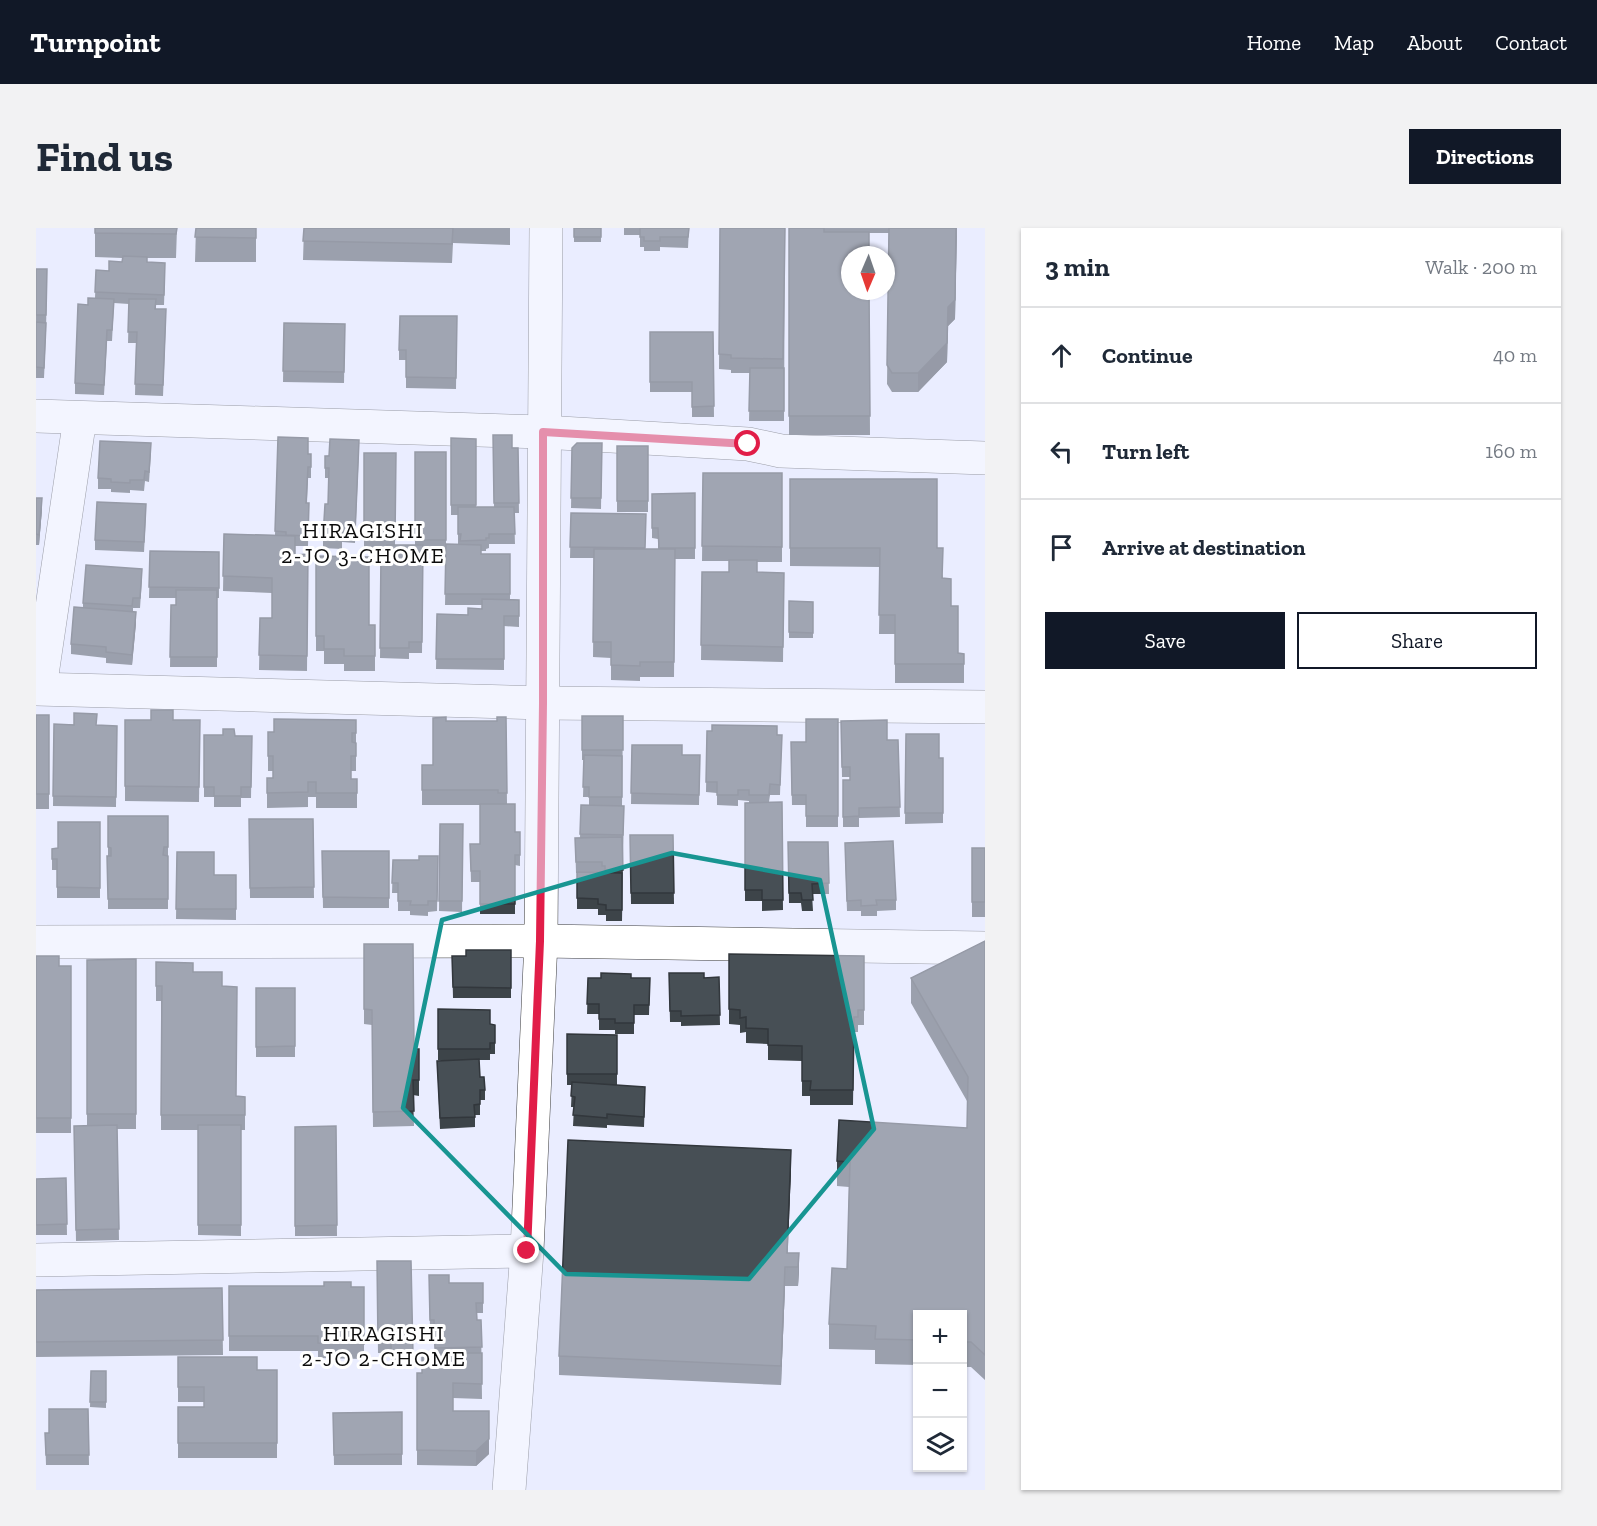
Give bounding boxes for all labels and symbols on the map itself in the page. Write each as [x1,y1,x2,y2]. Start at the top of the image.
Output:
north arrow [841,246,895,300]
route start [734,430,760,456]
district label: HIRAGISHI 2-JO 3-CHOME [281,517,445,569]
route end [513,1237,539,1263]
district label: HIRAGISHI 2-JO 2-CHOME [301,1320,467,1372]

